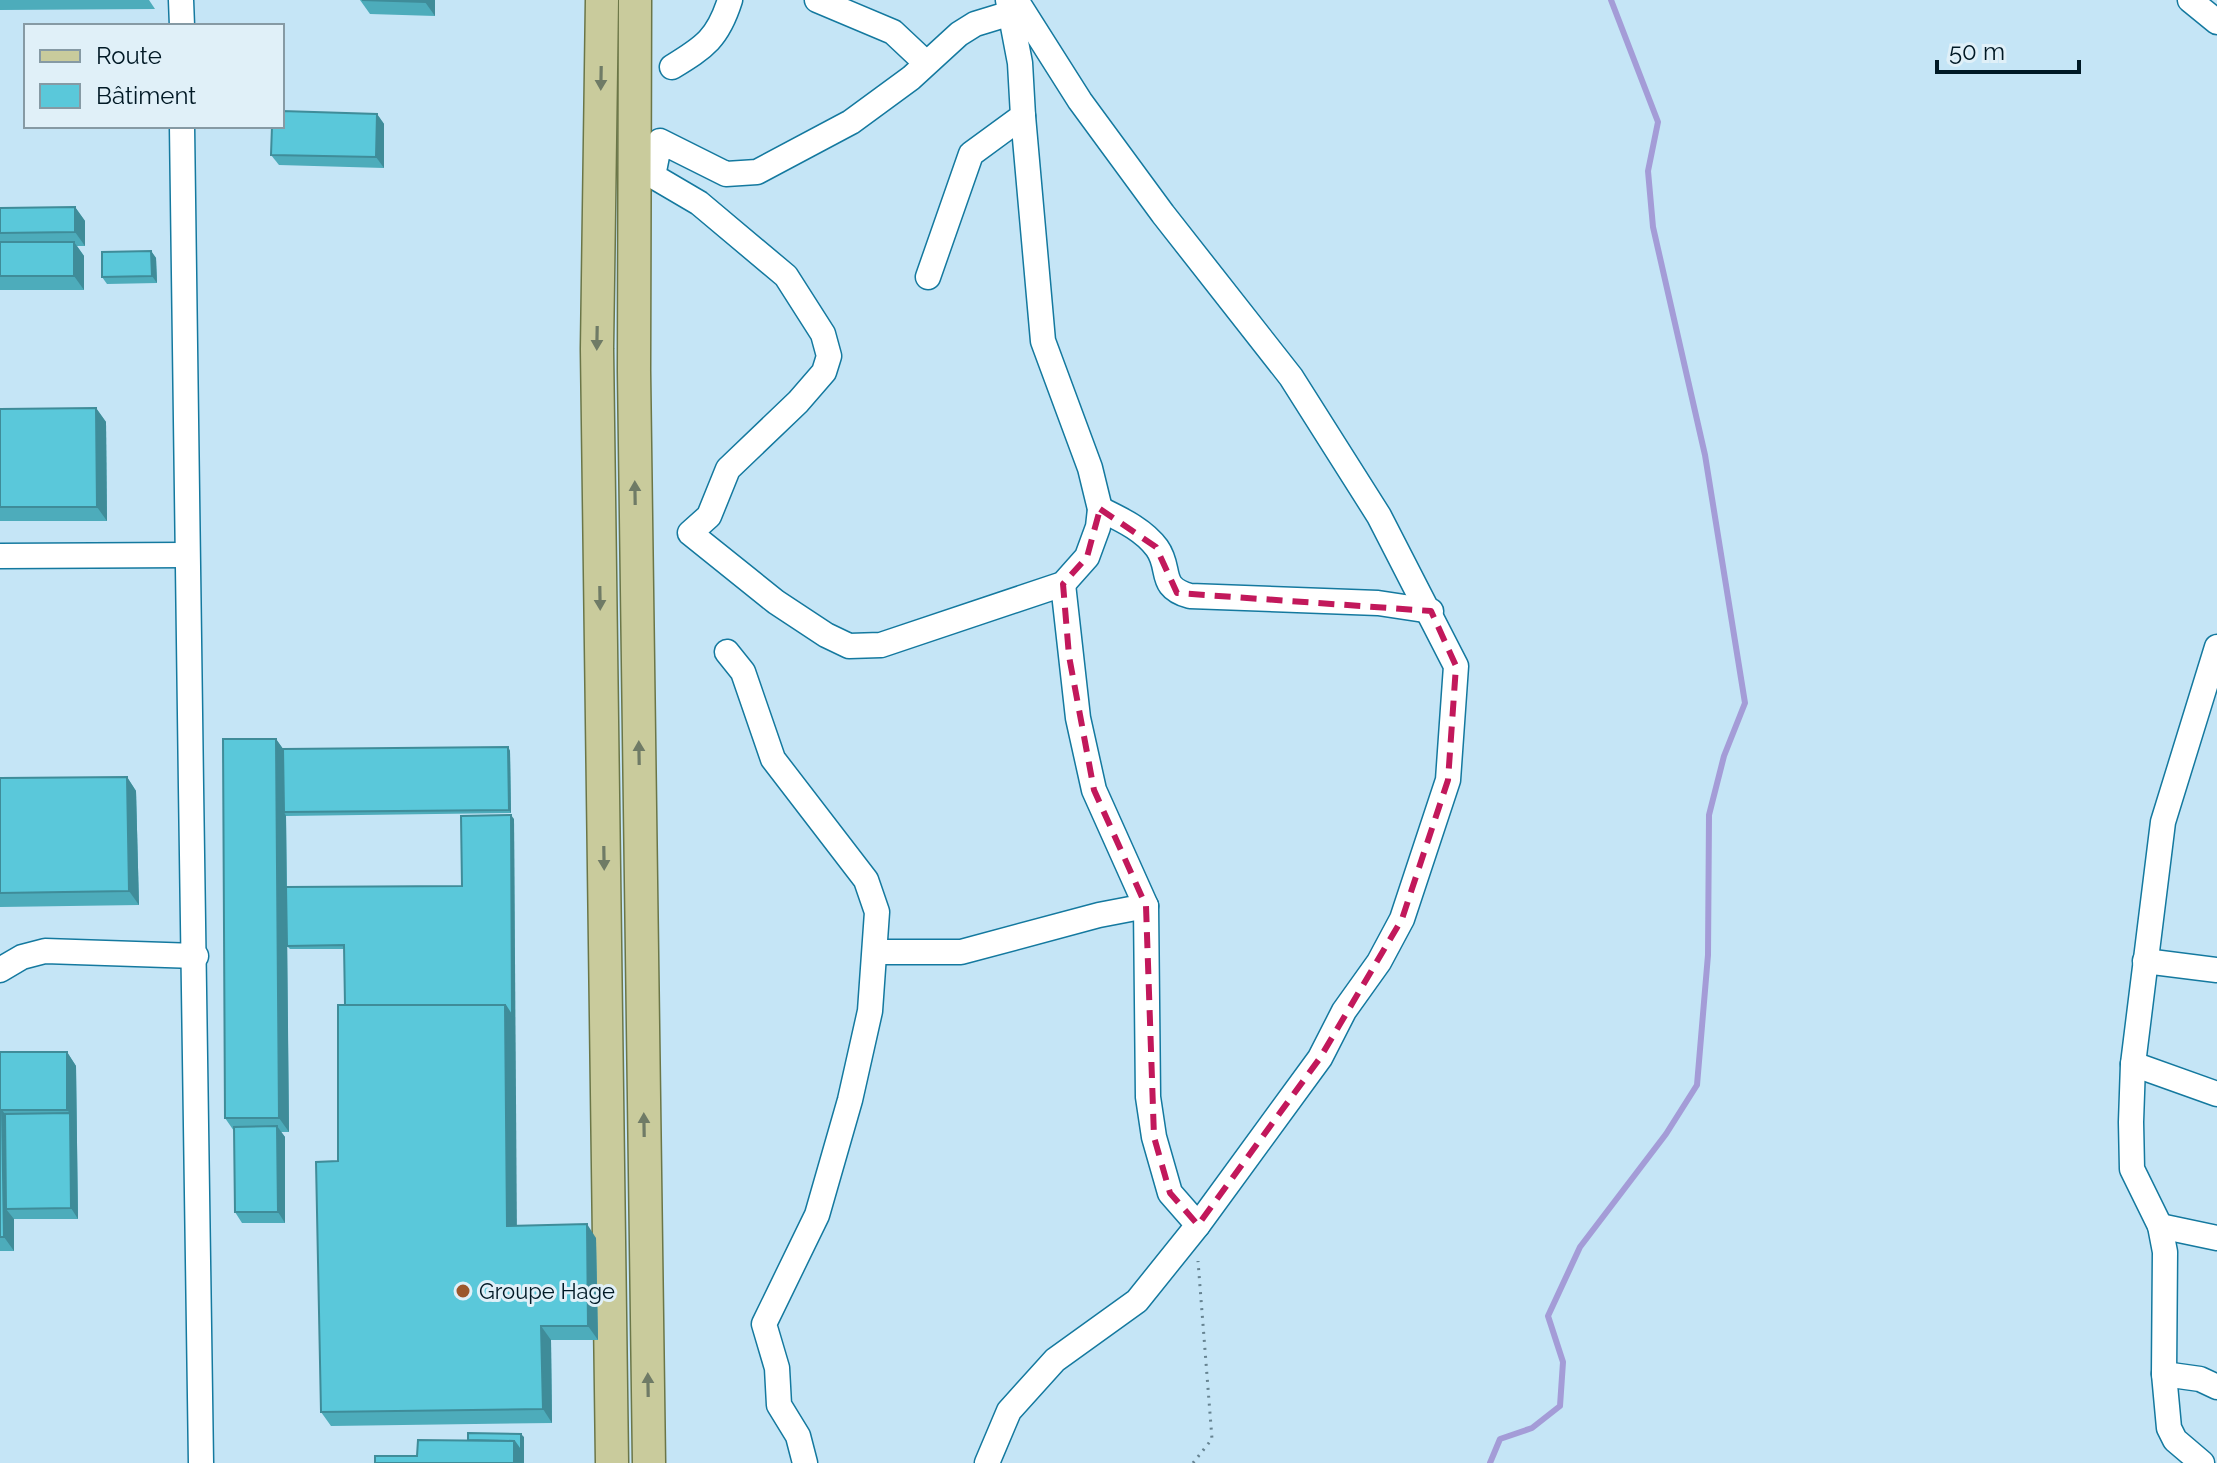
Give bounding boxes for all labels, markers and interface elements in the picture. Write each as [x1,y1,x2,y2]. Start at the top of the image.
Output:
legend [24,24,284,128]
scale bar [1937,24,2079,74]
text: 50 m [1949,37,2005,66]
text: Route [96,41,162,70]
one-way arrow [595,66,607,91]
text: Bâtiment [96,81,196,110]
one-way arrow [591,326,603,351]
one-way arrow [629,480,642,505]
one-way arrow [594,586,606,611]
one-way arrow [633,740,645,765]
one-way arrow [598,846,610,871]
one-way arrow [638,1112,651,1137]
place label: Groupe Hage [479,1278,615,1304]
marker: Groupe Hage [454,1282,472,1300]
one-way arrow [642,1372,654,1397]

